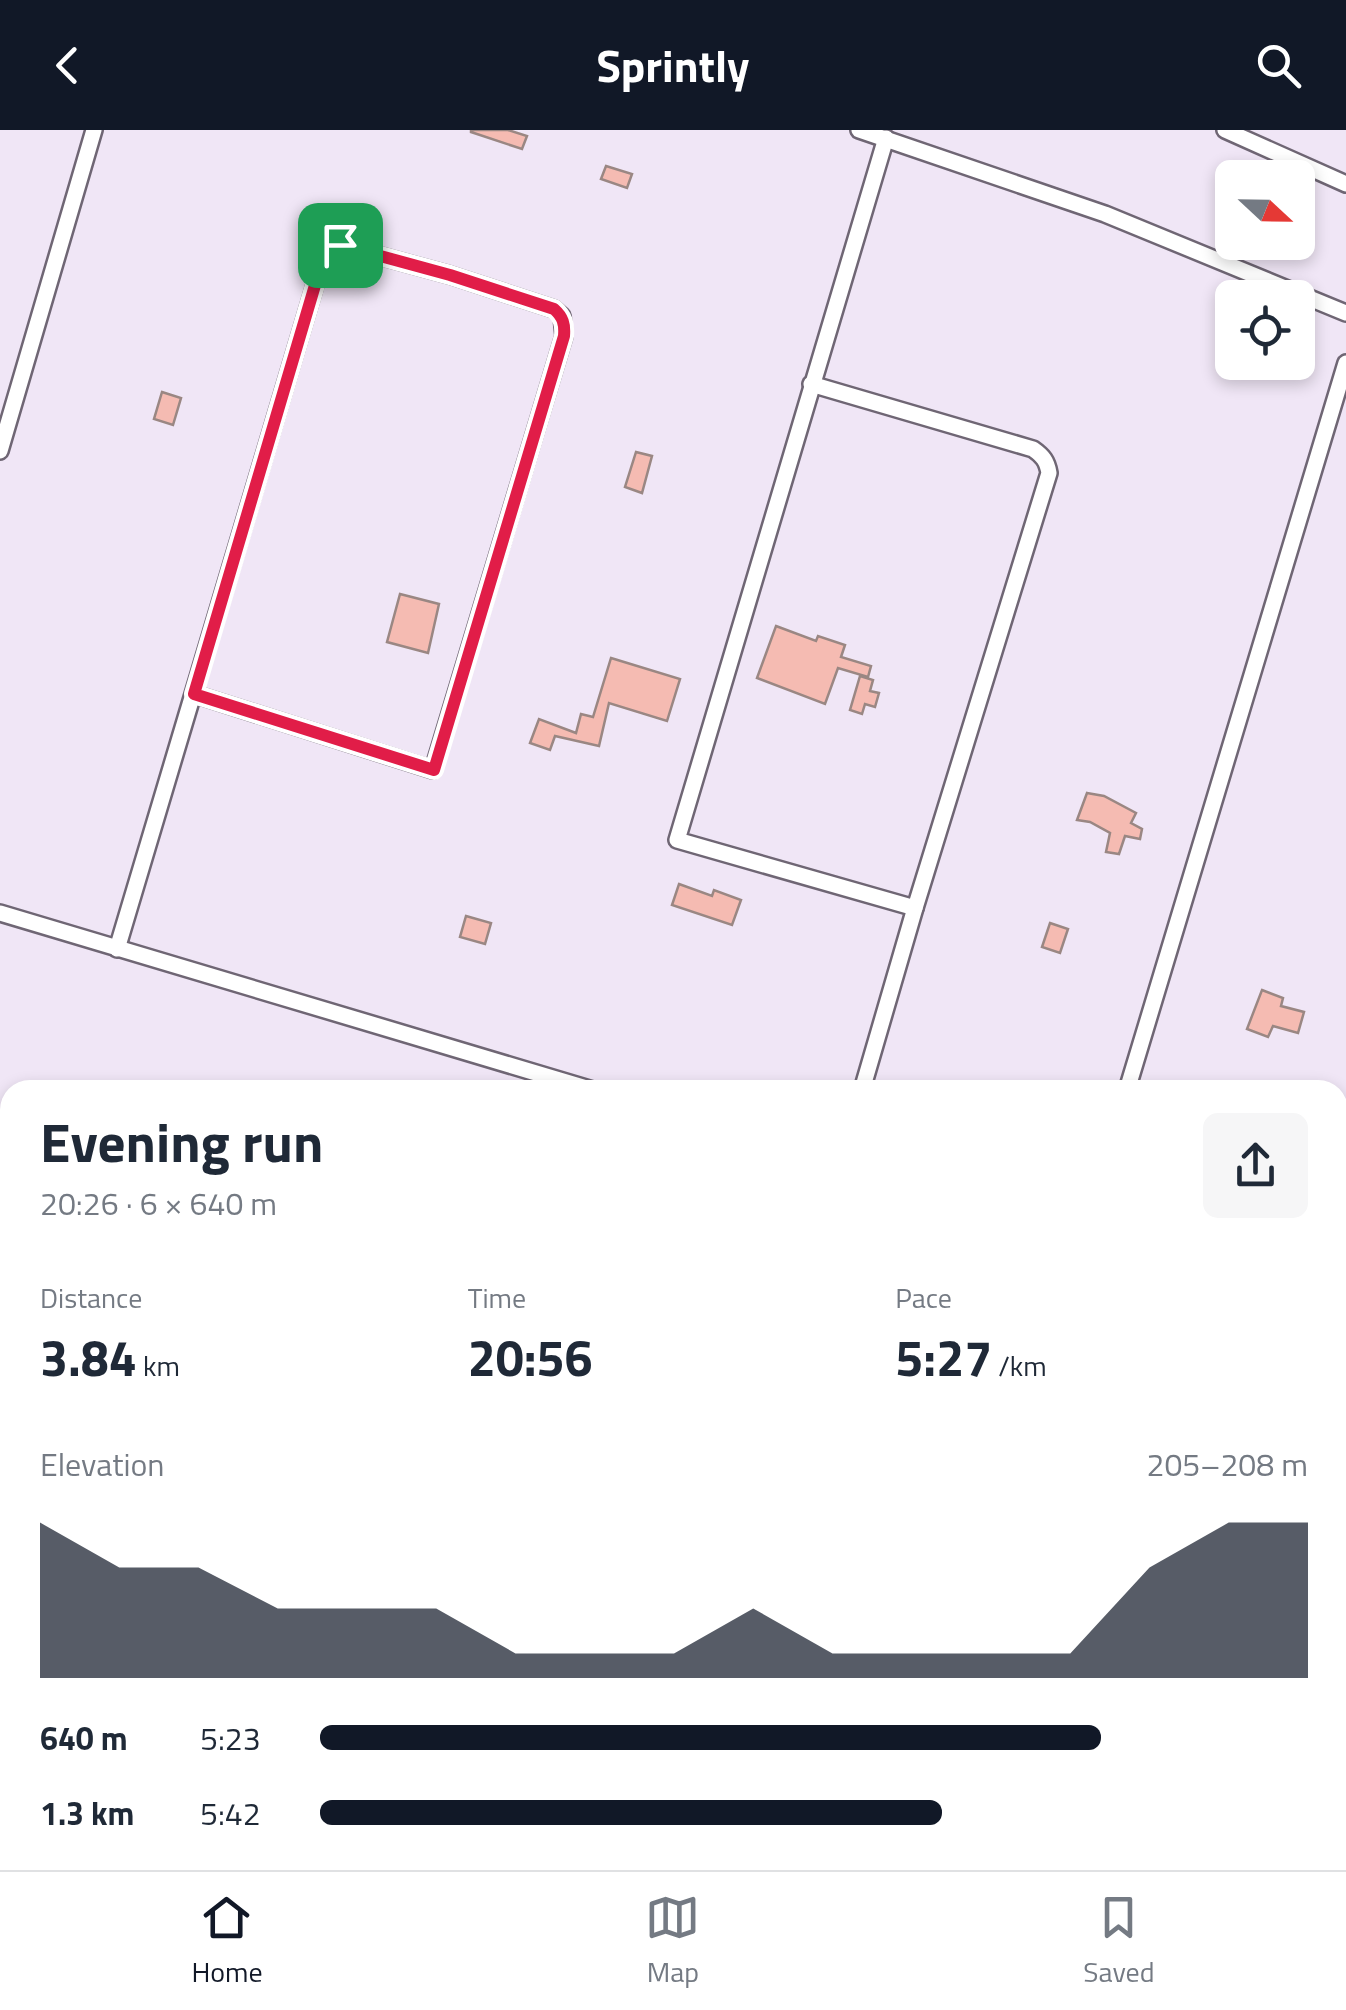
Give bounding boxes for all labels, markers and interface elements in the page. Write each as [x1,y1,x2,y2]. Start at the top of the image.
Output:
text: Sprintly [596,31,750,99]
icon: back [40,38,95,93]
icon: search [1251,38,1306,93]
north arrow [1215,160,1315,260]
map controls [1215,160,1315,380]
pin [298,203,383,288]
icon: arrive [313,218,368,273]
button: locate [1215,280,1315,380]
text: Evening run [40,1100,323,1183]
button: share [1203,1113,1308,1218]
text: 20:26 · 6 × 640 m [40,1179,277,1227]
text: Distance [40,1276,142,1319]
text: Time [468,1276,526,1319]
text: Pace [895,1276,952,1319]
text: 3.84 [40,1319,137,1395]
text: 20:56 [468,1319,592,1395]
text: 5:27 [895,1319,992,1395]
text: km [137,1344,180,1387]
text: /km [992,1344,1047,1387]
text: Elevation [40,1440,164,1488]
text: 205–208 m [1146,1440,1308,1488]
text: 640 m [40,1714,128,1762]
text: 5:23 [200,1714,261,1762]
text: 1.3 km [40,1789,134,1837]
text: 5:42 [200,1789,261,1837]
tab: Home [191,1890,263,1993]
tab: Map [645,1890,700,1993]
tab: Saved [1083,1890,1155,1993]

